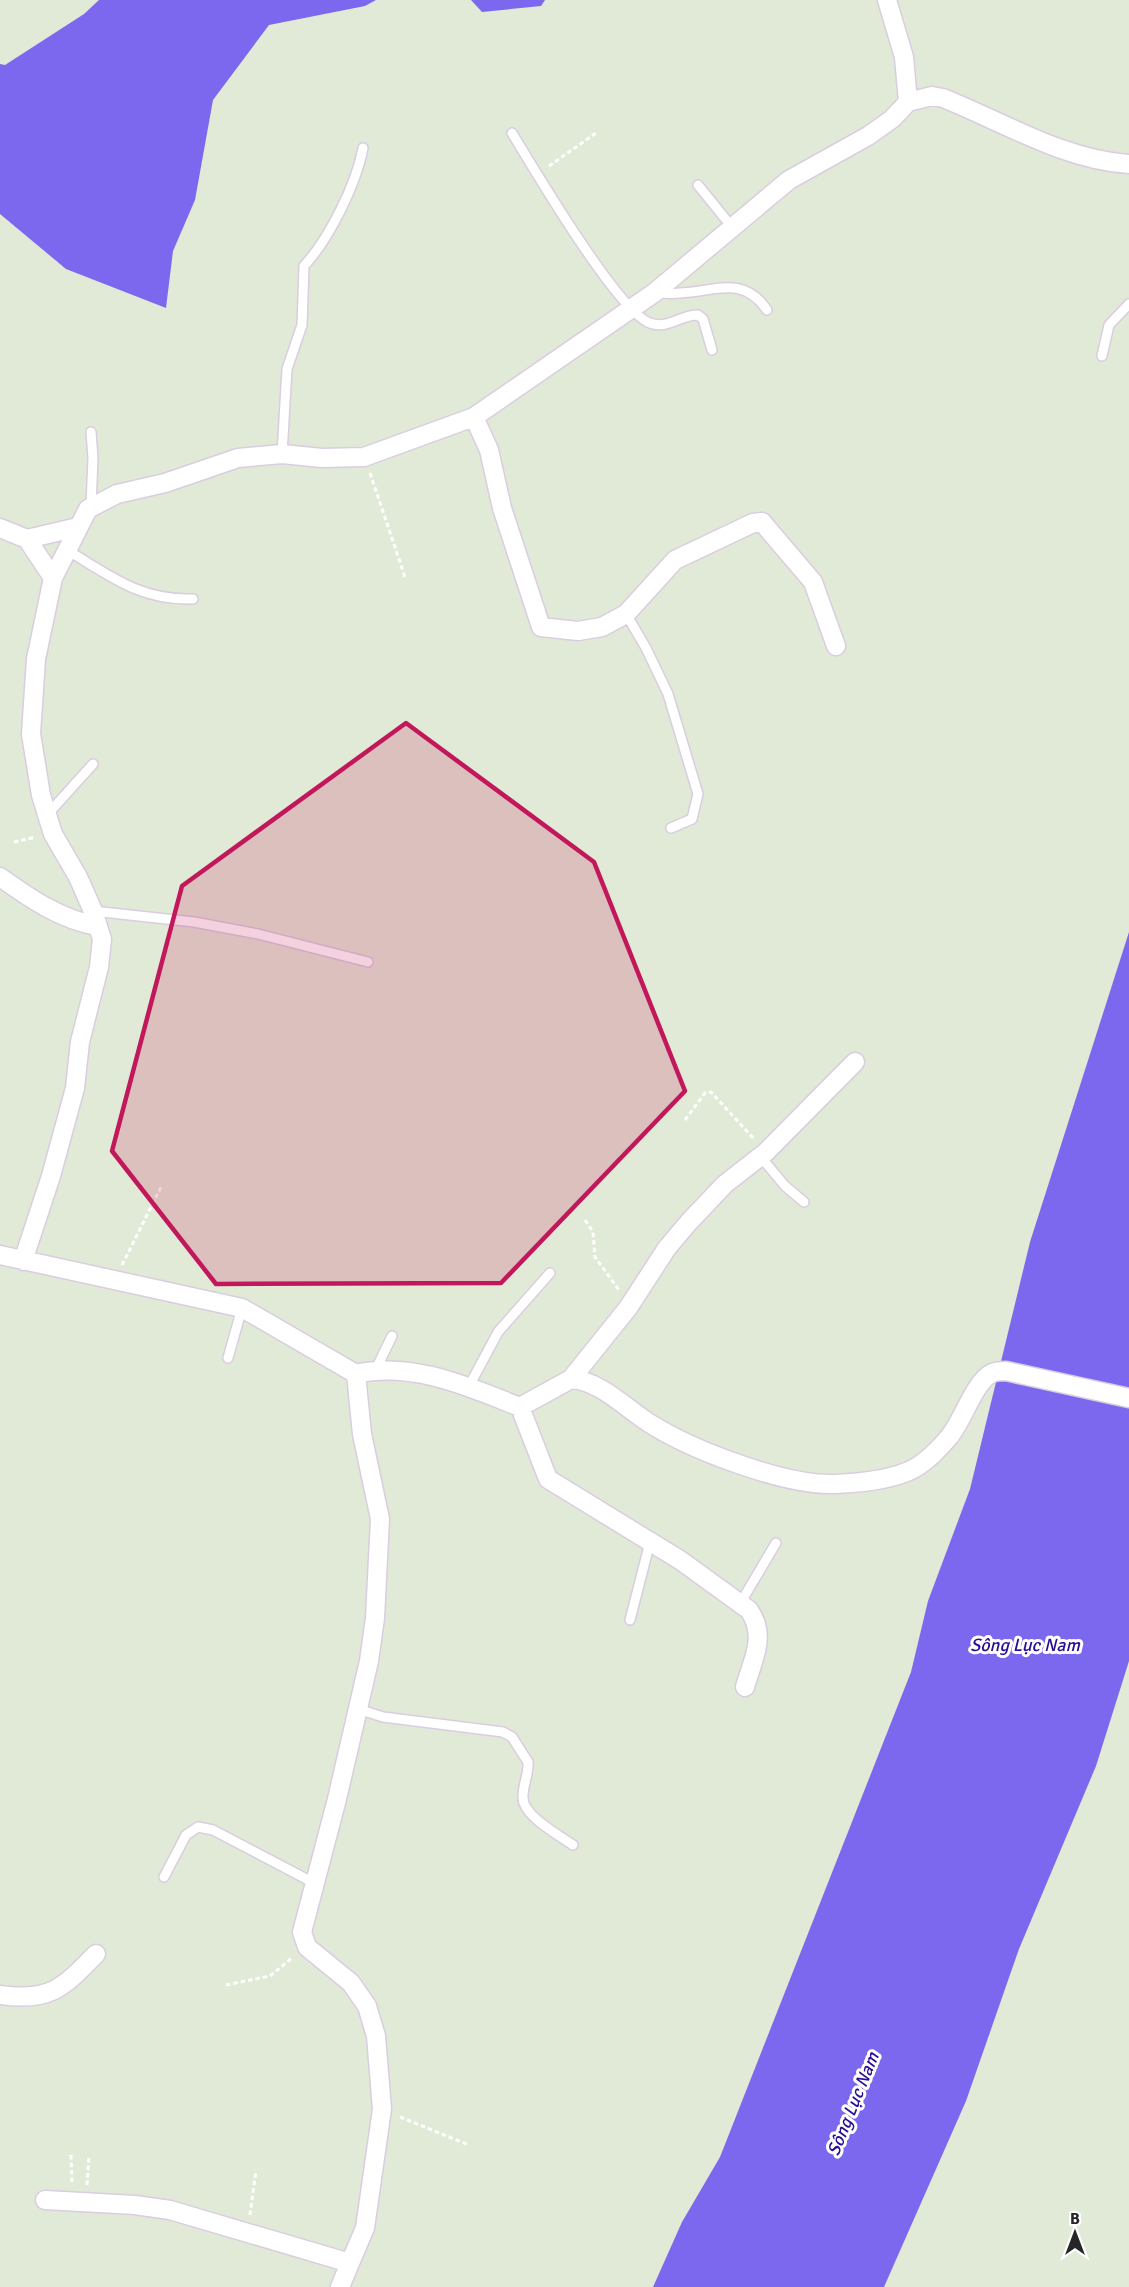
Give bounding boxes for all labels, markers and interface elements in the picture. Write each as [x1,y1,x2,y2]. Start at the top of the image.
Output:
water label: Sông Lục Nam [970,1634,1080,1656]
water label: Sông Lục Nam [822,2048,884,2159]
north arrow [1045,2203,1105,2263]
text: B [1070,2209,1080,2229]

